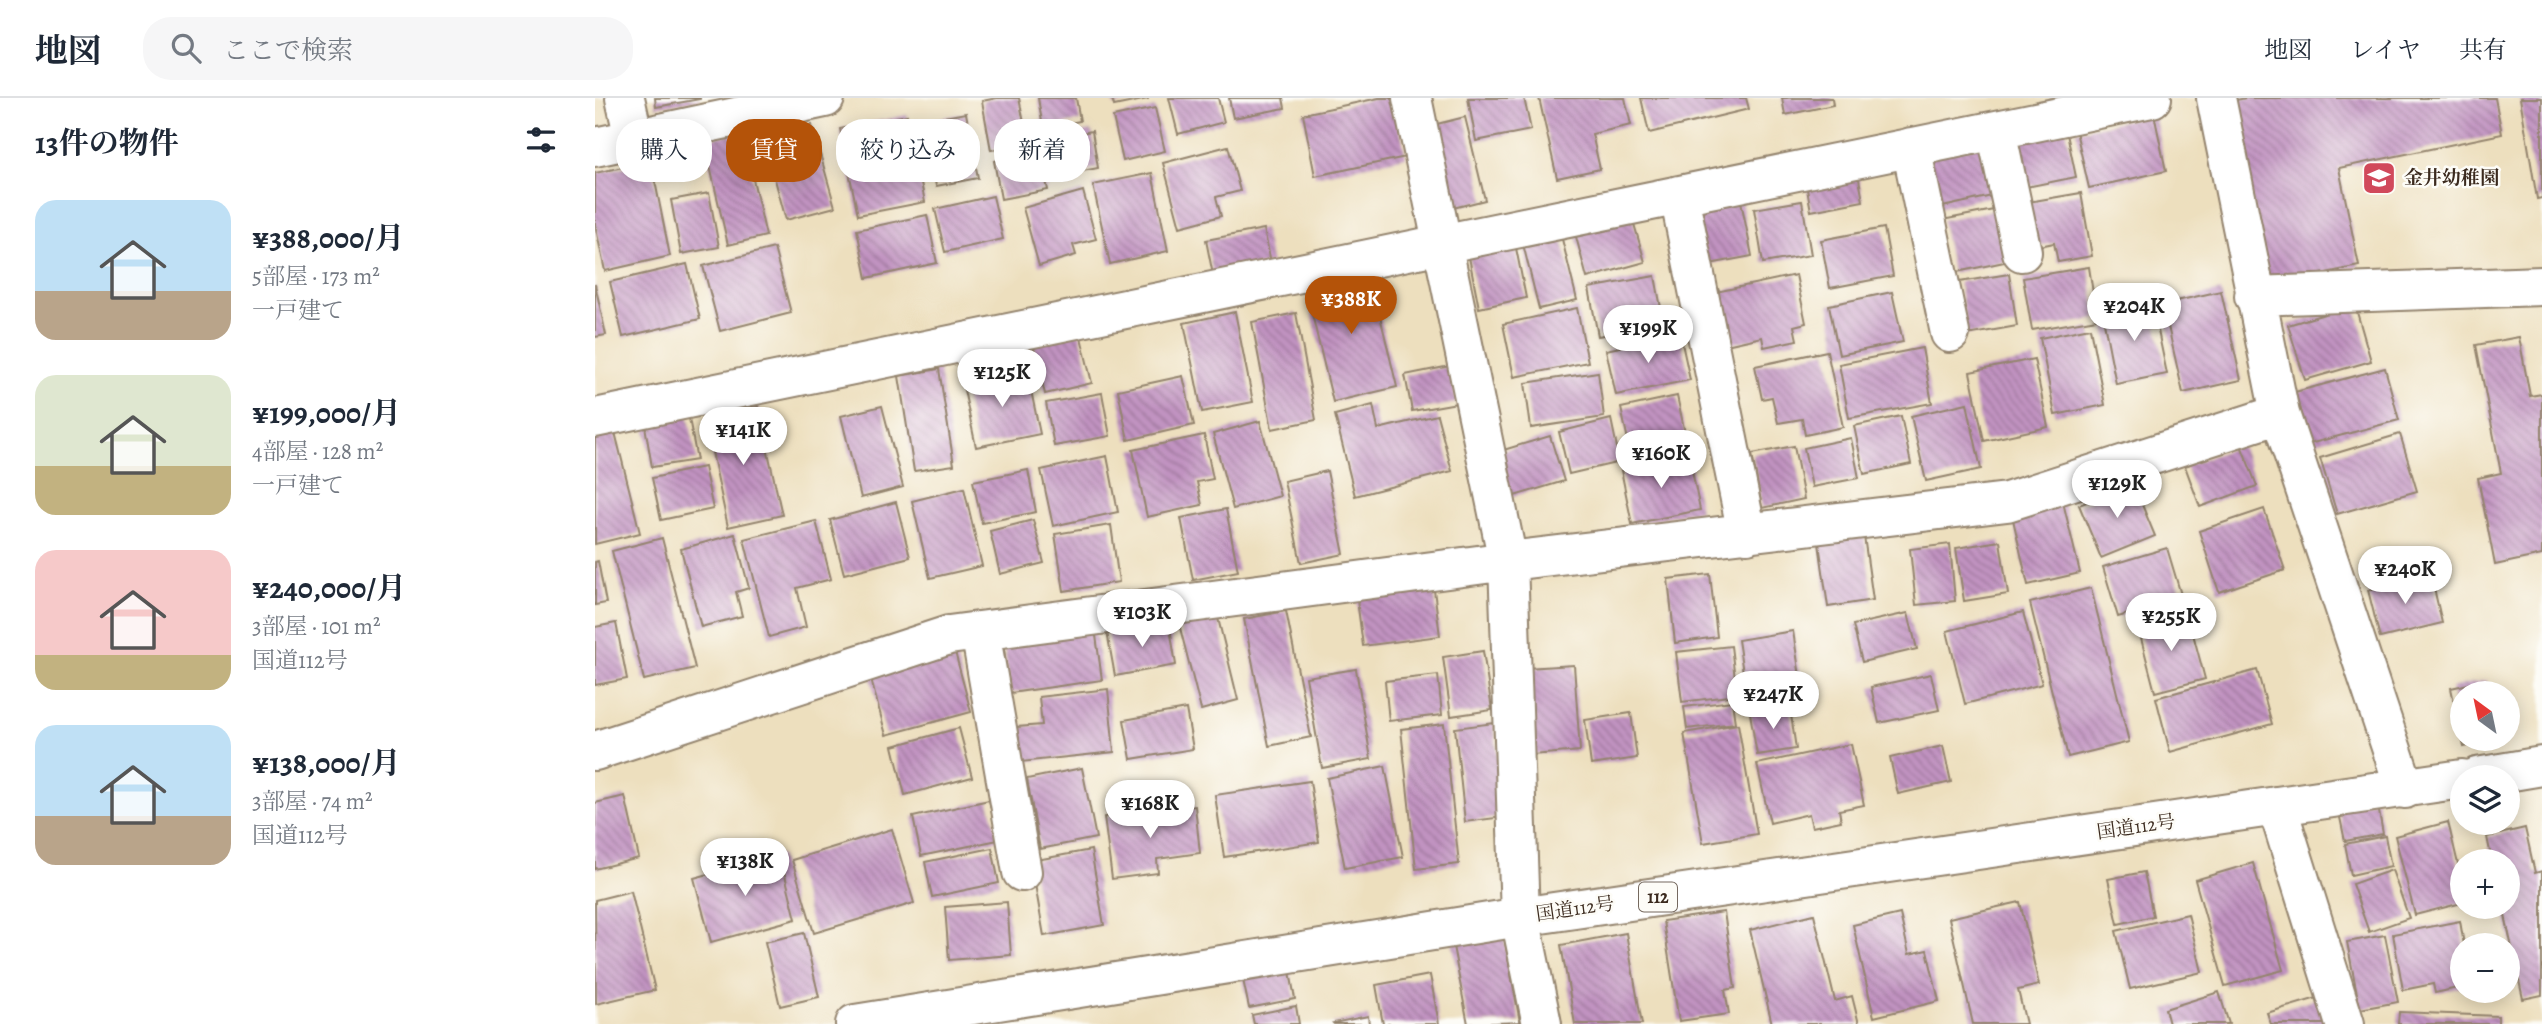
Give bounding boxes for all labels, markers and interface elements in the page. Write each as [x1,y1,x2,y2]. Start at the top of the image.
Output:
search box [143,17,633,80]
text: 地図 [35,28,101,73]
icon: search [167,29,205,67]
text: ここで検索 [223,33,353,68]
text: 地図 [2264,34,2312,66]
text: レイヤ [2350,34,2421,66]
text: 共有 [2459,34,2507,66]
chip: 購入 [616,119,712,182]
chip: 賃貸 [726,119,822,182]
chip: 絞り込み [836,119,980,182]
chip: 新着 [994,119,1090,182]
icon: filters [522,121,560,159]
text: 13件の物件 [35,123,179,163]
school or university icon: 金井幼稚園 [2360,159,2398,197]
place label: 金井幼稚園 [2404,165,2499,191]
text: ¥388,000/月 [252,218,404,258]
icon: home [91,228,175,312]
text: 5部屋 · 173 m² [252,261,380,292]
pin: ¥388K [1302,276,1400,336]
text: ¥388K [1321,283,1381,314]
pin: ¥204K [2085,284,2183,343]
text: ¥204K [2103,290,2165,321]
text: 一戸建て [252,295,344,326]
pin: ¥199K [1599,306,1697,365]
text: ¥199K [1619,312,1677,343]
pin: ¥125K [953,350,1051,409]
text: ¥125K [973,356,1031,387]
text: ¥199,000/月 [252,393,401,433]
icon: home [91,403,175,487]
pin: ¥141K [694,408,792,467]
text: ¥141K [715,414,771,445]
pin: ¥160K [1612,430,1710,490]
text: 4部屋 · 128 m² [252,436,383,467]
text: ¥160K [1632,437,1690,468]
pin: ¥129K [2068,460,2166,520]
text: ¥129K [2088,467,2146,498]
text: 一戸建て [252,470,344,501]
pin: ¥240K [2356,546,2454,606]
text: ¥240K [2374,553,2436,584]
text: ¥240,000/月 [252,568,406,608]
icon: home [91,578,175,662]
pin: ¥103K [1093,589,1191,649]
pin: ¥255K [2122,594,2220,653]
text: ¥103K [1113,596,1171,627]
text: ¥255K [2141,600,2201,631]
text: 3部屋 · 101 m² [252,611,380,642]
text: 国道112号 [252,645,348,676]
pin: ¥247K [1724,672,1822,731]
text: ¥247K [1743,678,1803,709]
north arrow [2450,681,2520,751]
map controls [2450,681,2520,1003]
text: ¥138,000/月 [252,743,400,783]
icon: home [91,753,175,837]
button: layers [2450,765,2520,835]
pin: ¥168K [1101,780,1199,840]
text: 3部屋 · 74 m² [252,786,373,817]
text: ¥168K [1121,787,1179,818]
street label: 国道112号 [2095,809,2177,845]
text: 国道112号 [252,820,348,851]
pin: ¥138K [696,838,794,898]
text: ¥138K [716,845,774,876]
button: + [2450,849,2520,919]
road number: 112 [1639,882,1677,912]
street label: 国道112号 [1534,891,1616,927]
button: − [2450,933,2520,1003]

